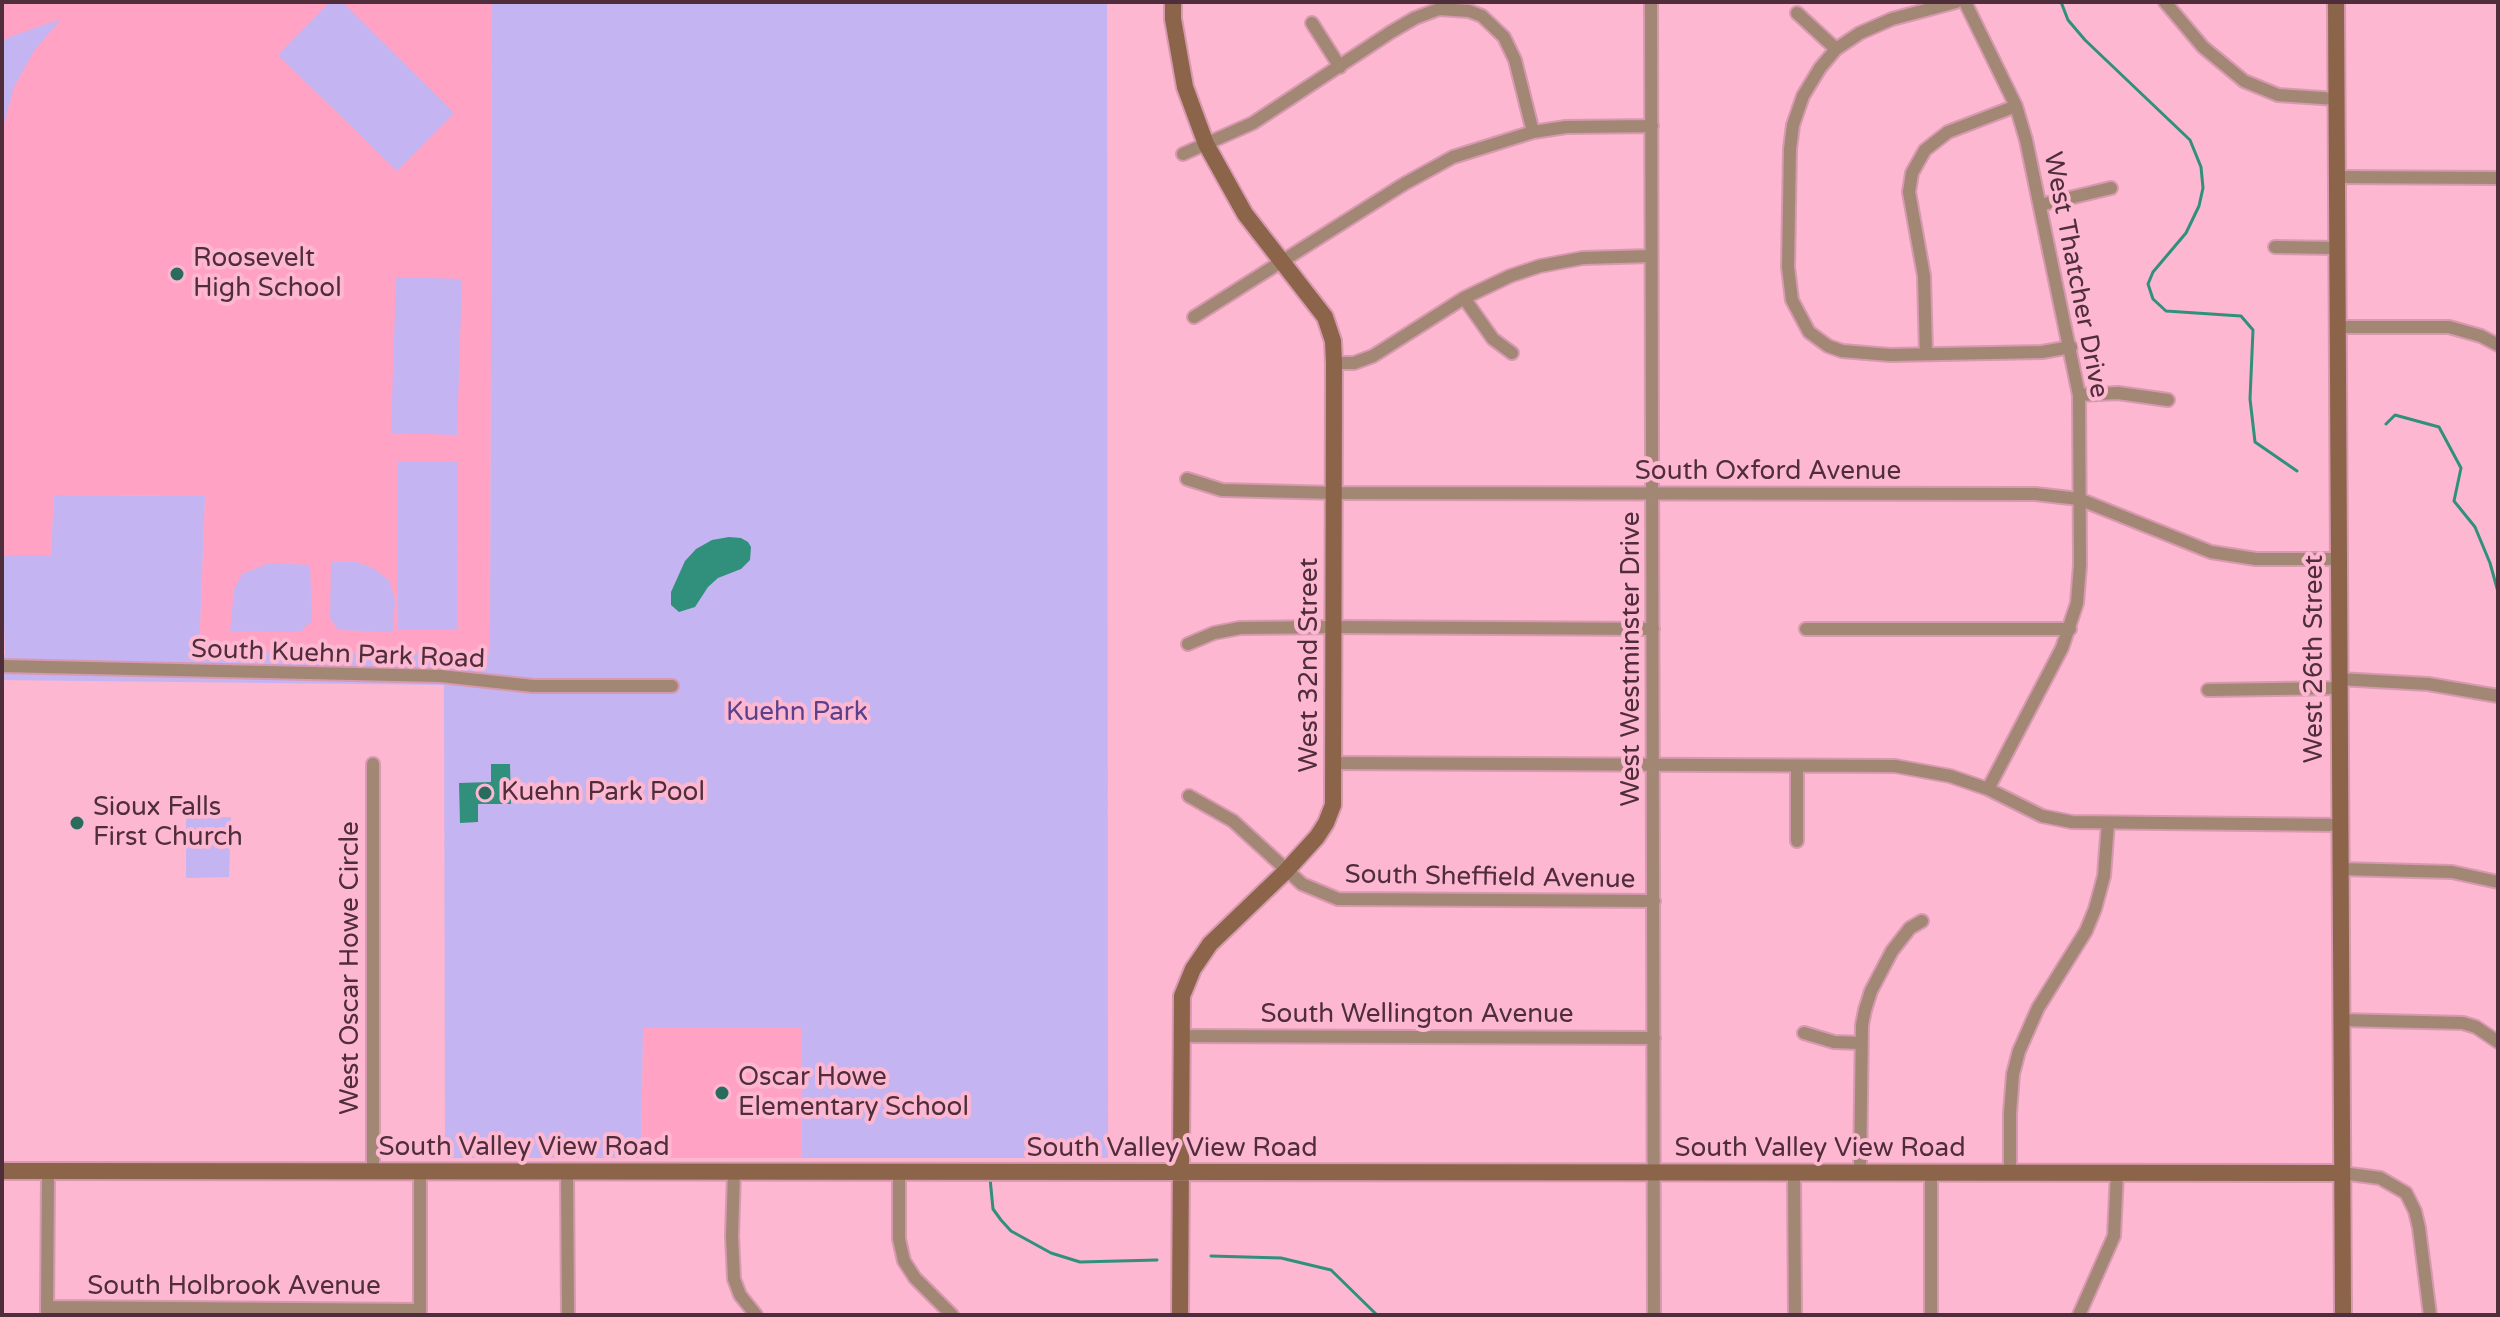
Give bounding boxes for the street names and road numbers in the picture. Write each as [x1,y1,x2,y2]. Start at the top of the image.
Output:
street label: West Thatcher Drive [2036,150,2114,400]
street label: South Oxford Avenue [1635,456,1901,488]
street label: West Westminster Drive [1616,512,1648,806]
street label: West 26th Street [2299,555,2331,763]
street label: West 32nd Street [1294,558,1326,772]
street label: South Kuehn Park Road [190,634,486,676]
street label: West Oscar Howe Circle [335,821,367,1115]
street label: South Sheffield Avenue [1344,860,1636,896]
street label: South Wellington Avenue [1261,999,1573,1031]
street label: South Valley View Road [378,1132,670,1164]
street label: South Valley View Road [1026,1133,1318,1165]
street label: South Valley View Road [1674,1133,1966,1165]
street label: South Holbrook Avenue [87,1271,381,1303]

